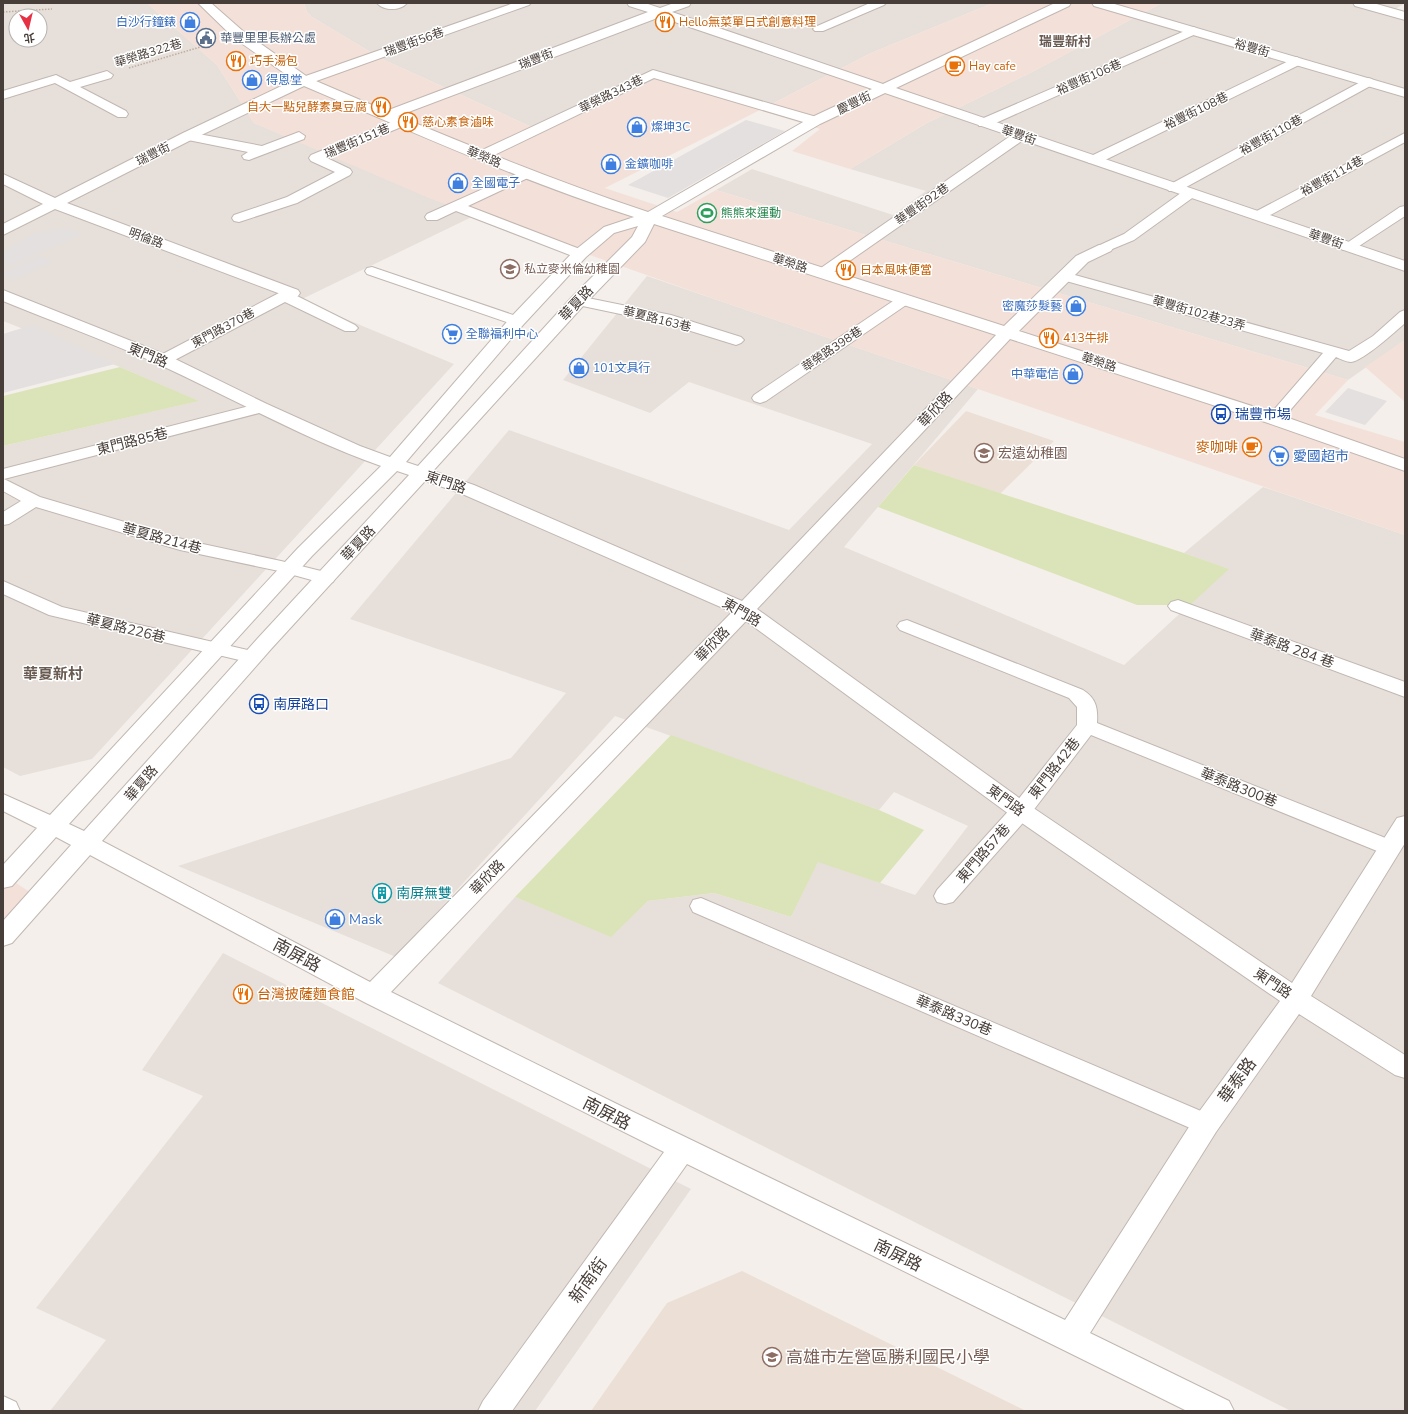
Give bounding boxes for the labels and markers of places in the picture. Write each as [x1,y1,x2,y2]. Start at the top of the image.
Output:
shop icon: 白沙行鐘錶 [179,11,201,33]
restaurant icon: Hello無菜單日式創意料理 [654,11,676,33]
place label: 白沙行鐘錶 [116,14,176,30]
place label: Hello無菜單日式創意料理 [679,14,816,30]
public building icon: 華豐里里長辦公處 [195,27,217,49]
place label: 華豐里里長辦公處 [220,30,316,46]
restaurant icon: 巧手湯包 [225,50,247,72]
place label: 巧手湯包 [250,53,298,69]
cafe icon: Hay cafe [944,55,966,77]
place label: Hay cafe [969,58,1016,74]
shop icon: 得恩堂 [241,69,263,91]
place label: 得恩堂 [266,72,302,88]
restaurant icon: 自大一點兒酵素臭豆腐 [370,96,392,118]
place label: 自大一點兒酵素臭豆腐 [247,99,367,115]
restaurant icon: 慈心素食滷味 [397,111,419,133]
place label: 慈心素食滷味 [422,114,494,130]
shop icon: 燦坤3C [626,116,648,138]
place label: 燦坤3C [651,119,690,135]
shop icon: 金鑛咖啡 [600,153,622,175]
place label: 金鑛咖啡 [625,156,673,172]
shop icon: 全國電子 [447,172,469,194]
place label: 全國電子 [472,175,520,191]
sports icon: 熊熊來運動 [696,202,718,224]
place label: 熊熊來運動 [721,205,781,221]
school or university icon: 私立麥米倫幼稚園 [499,258,521,280]
restaurant icon: 日本風味便當 [835,259,857,281]
place label: 私立麥米倫幼稚園 [524,261,620,277]
place label: 日本風味便當 [860,262,932,278]
shop icon: 密魔莎髮藝 [1065,295,1087,317]
place label: 密魔莎髮藝 [1002,298,1062,314]
supermarket icon: 全聯福利中心 [441,323,463,345]
place label: 全聯福利中心 [466,326,538,342]
restaurant icon: 413牛排 [1038,327,1060,349]
place label: 413牛排 [1063,330,1109,346]
shop icon: 101文具行 [568,357,590,379]
place label: 101文具行 [593,360,651,376]
shop icon: 中華電信 [1062,363,1084,385]
place label: 中華電信 [1011,366,1059,382]
bus stop icon: 瑞豐市場 [1210,403,1232,425]
place label: 瑞豐市場 [1235,405,1291,424]
cafe icon: 麥咖啡 [1241,436,1263,458]
place label: 麥咖啡 [1196,438,1238,457]
school or university icon: 宏遠幼稚園 [973,442,995,464]
place label: 宏遠幼稚園 [998,444,1068,463]
supermarket icon: 愛國超市 [1268,445,1290,467]
place label: 愛國超市 [1293,447,1349,466]
bus stop icon: 南屏路口 [248,693,270,715]
place label: 南屏路口 [273,695,329,714]
building icon: 南屏無雙 [371,882,393,904]
place label: 南屏無雙 [396,884,452,903]
shop icon: Mask [324,908,346,930]
place label: Mask [349,910,383,929]
restaurant icon: 台灣披薩麵食館 [232,983,254,1005]
place label: 台灣披薩麵食館 [257,985,355,1004]
school or university icon: 高雄市左營區勝利國民小學 [761,1346,783,1368]
place label: 高雄市左營區勝利國民小學 [786,1346,990,1369]

